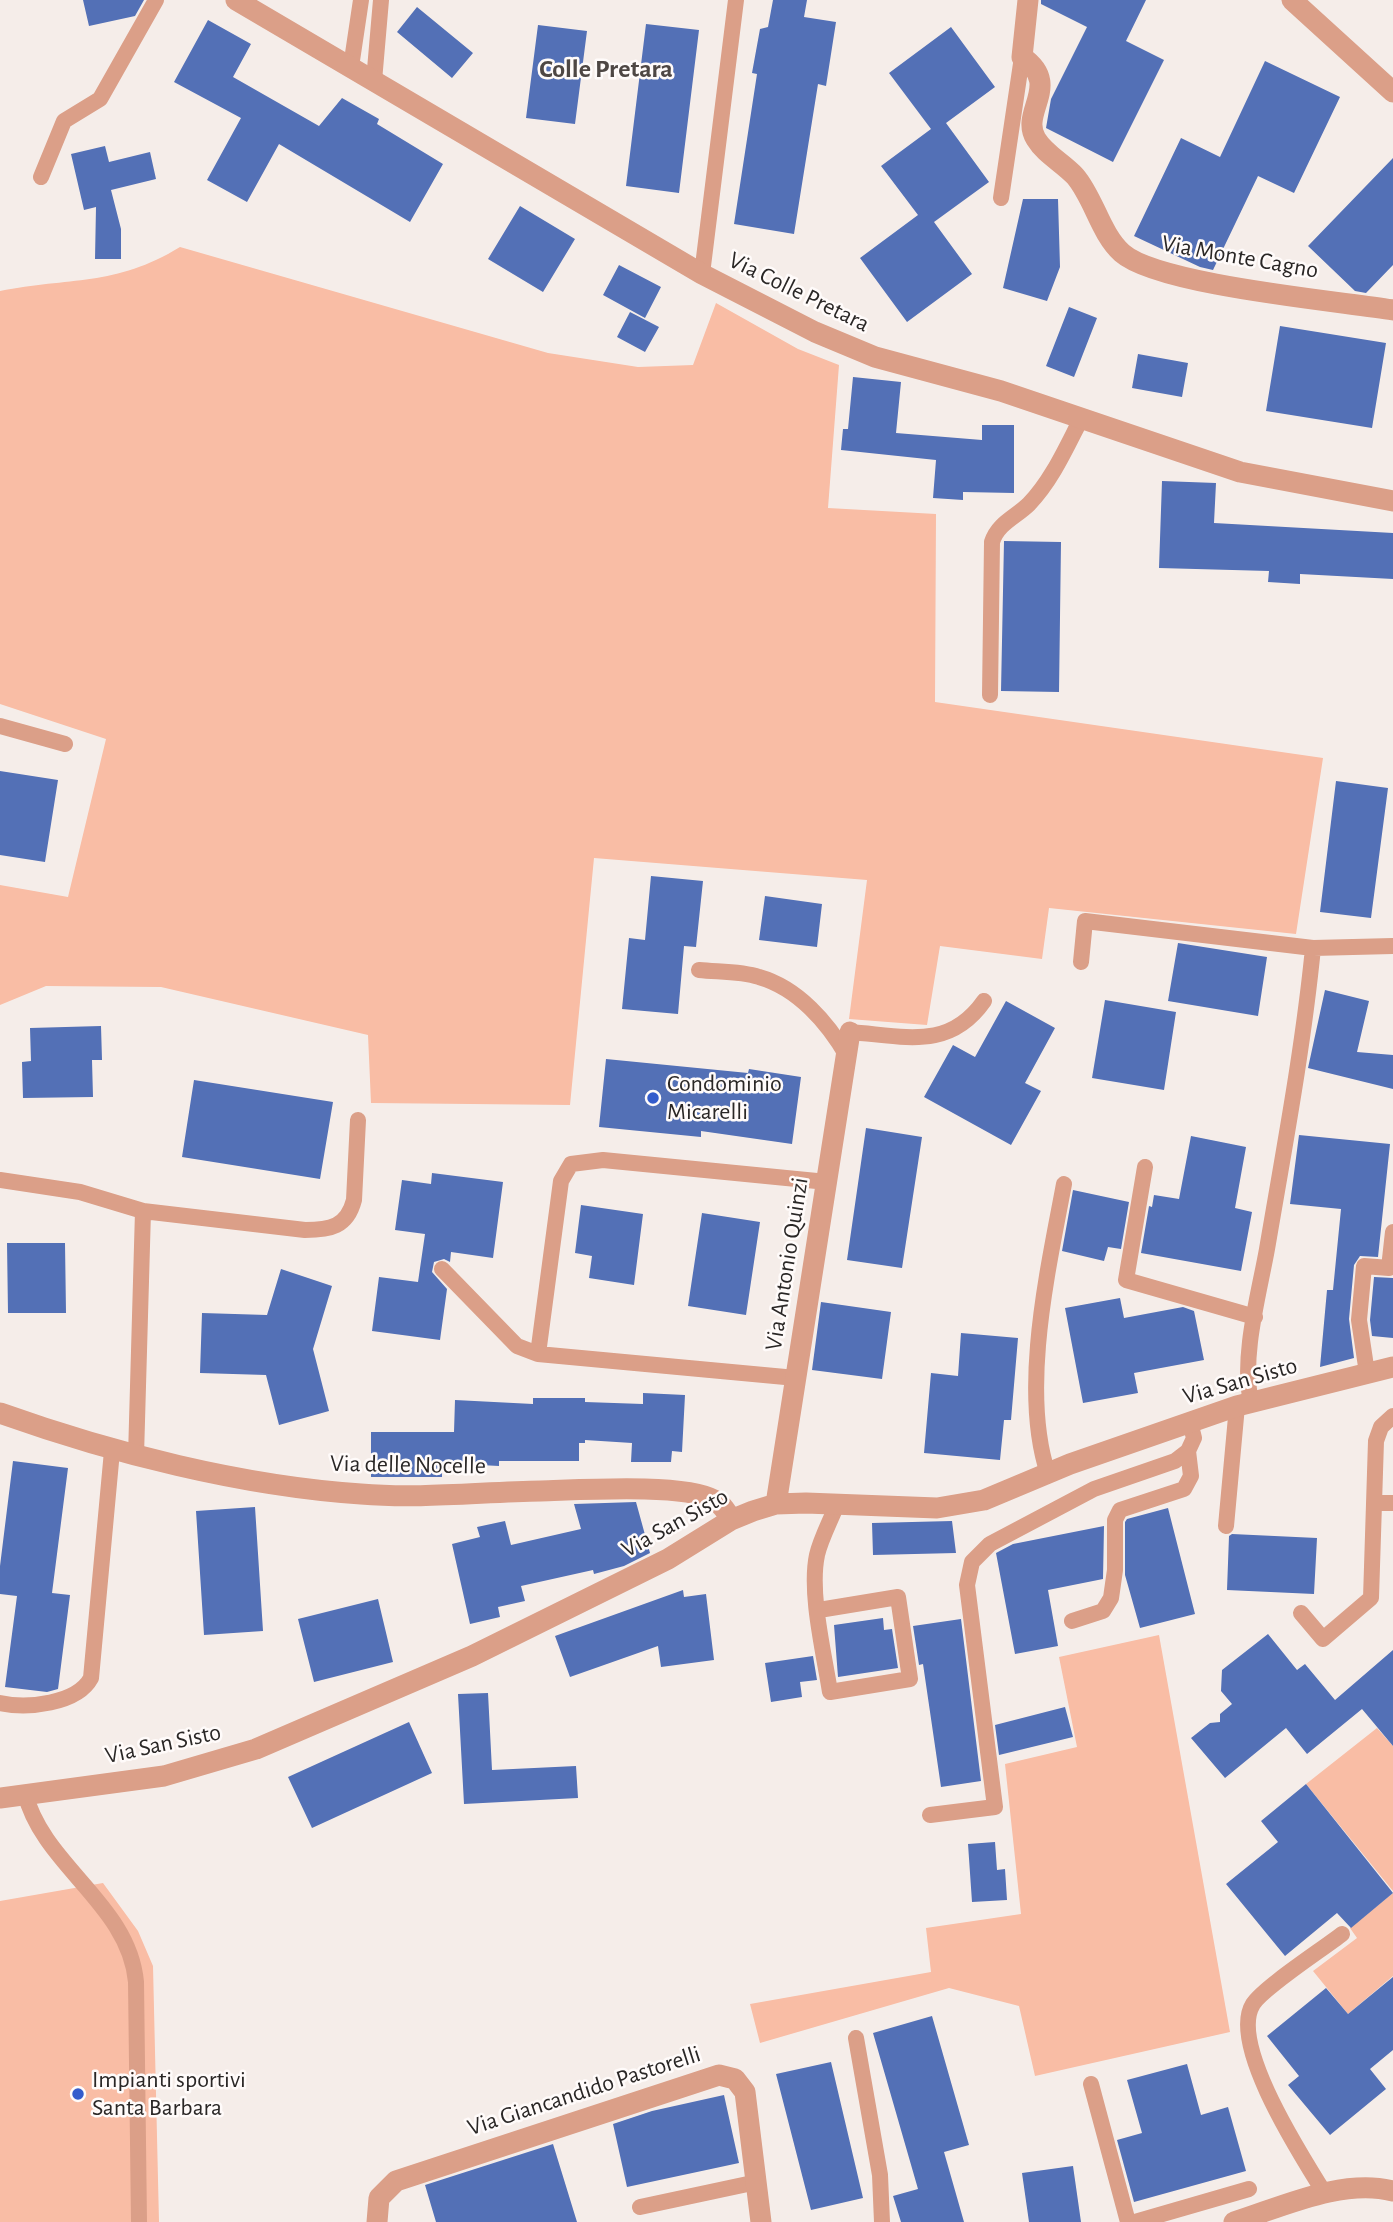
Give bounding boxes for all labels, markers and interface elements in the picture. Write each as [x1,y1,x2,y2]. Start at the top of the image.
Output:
district label: Colle Pretara [539,53,673,85]
street label: Via Monte Cagno [1159,229,1321,285]
street label: Via Colle Pretara [724,246,874,338]
place label: Condominio Micarelli [667,1070,782,1126]
marker: Condominio Micarelli [645,1090,661,1106]
street label: Via Antonio Quinzi [759,1175,815,1353]
street label: Via San Sisto [1180,1351,1300,1411]
street label: Via delle Nocelle [330,1449,486,1481]
street label: Via San Sisto [617,1482,733,1564]
street label: Via San Sisto [103,1718,223,1770]
street label: Via Giancandido Pastorelli [464,2040,704,2142]
place label: Impianti sportivi Santa Barbara [92,2066,246,2122]
marker: Impianti sportivi Santa Barbara [70,2086,86,2102]

